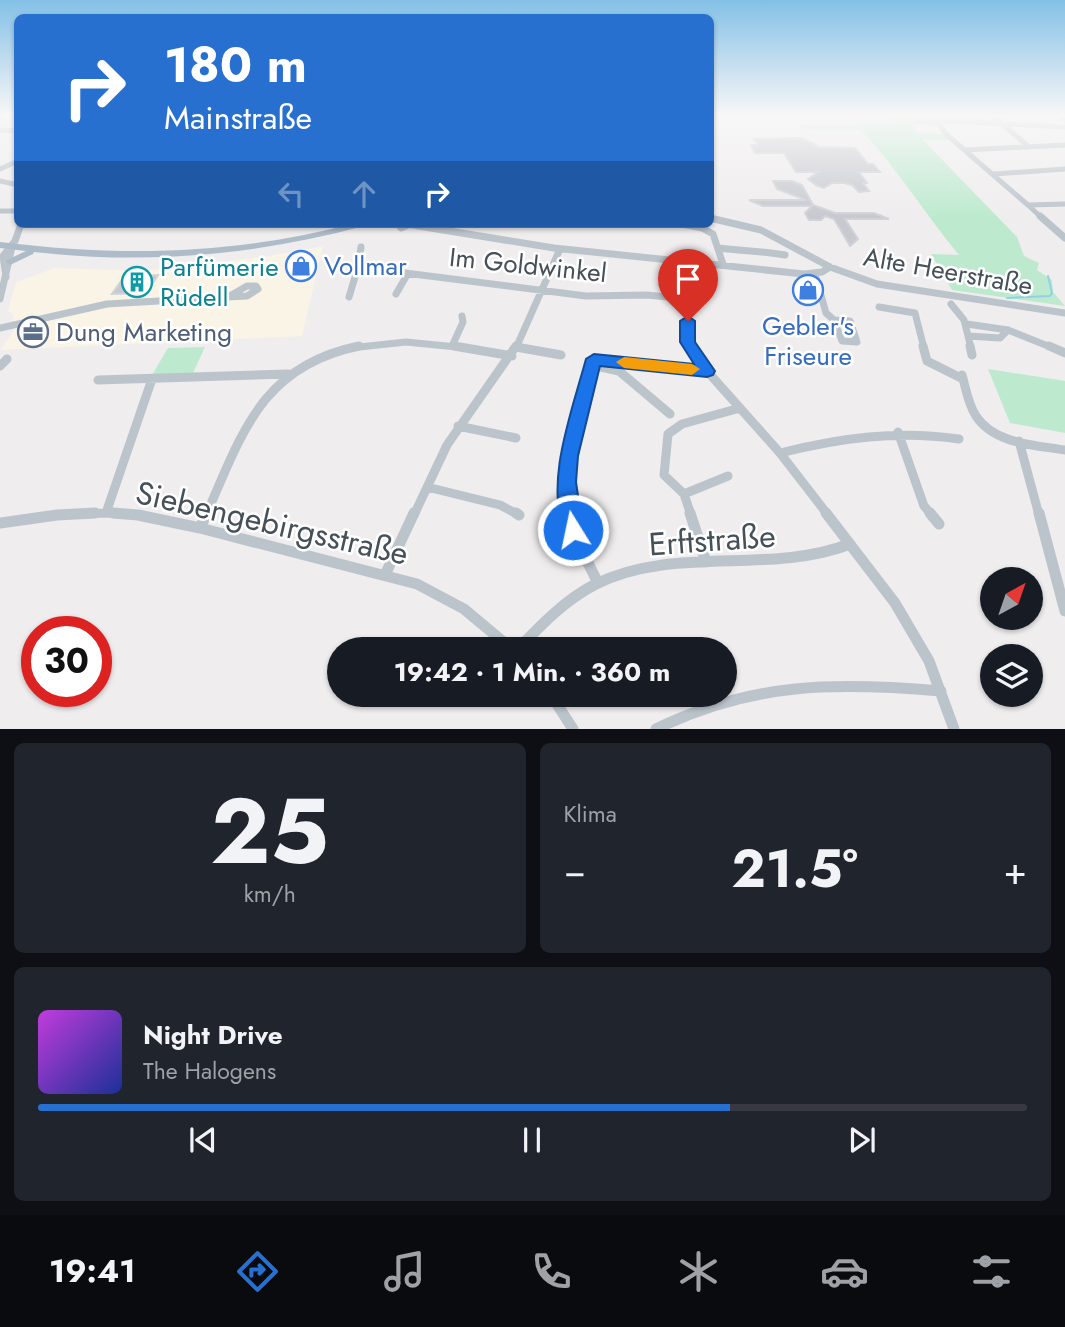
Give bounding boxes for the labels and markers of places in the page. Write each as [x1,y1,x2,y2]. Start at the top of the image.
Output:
place label: Vollmar [324,247,407,285]
place label: Parfümerie Rüdell [160,248,279,316]
shop icon: Vollmar [284,249,318,283]
pin [658,249,718,321]
building icon: Parfümerie Rüdell [120,265,154,299]
shop icon: Gebler's Friseure [791,273,825,307]
place label: Gebler's Friseure [762,307,854,375]
place label: Dung Marketing [56,313,232,351]
office icon: Dung Marketing [16,315,50,349]

